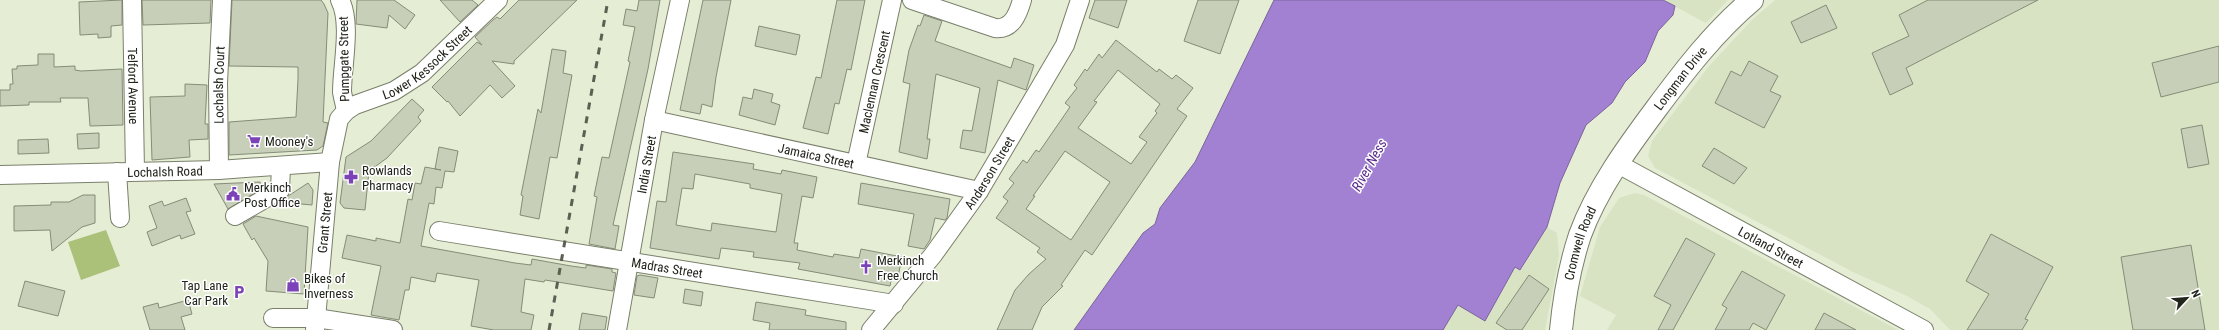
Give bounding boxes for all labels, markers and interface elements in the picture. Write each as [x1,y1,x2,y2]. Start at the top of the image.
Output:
street label: Pumpgate Street [336,16,352,102]
street label: Lower Kessock Street [380,22,475,102]
street label: Maclennan Crescent [855,29,893,135]
street label: Longman Drive [1651,43,1710,113]
street label: Lochalsh Court [210,46,227,124]
street label: Telford Avenue [125,48,142,124]
supermarket icon: Mooney's [246,133,262,149]
place label: Mooney's [265,134,313,149]
street label: India Street [634,134,659,195]
street label: Anderson Street [961,134,1017,212]
water label: River Ness [1348,136,1390,194]
street label: Jamaica Street [777,140,856,171]
street label: Lochalsh Road [127,163,203,180]
place label: Rowlands Pharmacy [362,163,414,193]
pharmacy icon: Rowlands Pharmacy [343,169,359,185]
place label: Merkinch Post Office [244,180,300,210]
public building icon: Merkinch Post Office [225,186,241,202]
street label: Grant Street [314,191,335,254]
street label: Cromwell Road [1561,204,1599,282]
street label: Lotland Street [1736,223,1806,271]
place label: Merkinch Free Church [877,253,938,283]
street label: Madras Street [630,254,704,281]
church icon: Merkinch Free Church [858,259,874,275]
place label: Bikes of Inverness [304,271,353,301]
shop icon: Bikes of Inverness [285,277,301,293]
place label: Tap Lane Car Park [182,278,228,308]
north arrow [2167,278,2207,318]
parking icon: Tap Lane Car Park [231,284,247,300]
text: N [2188,288,2203,300]

